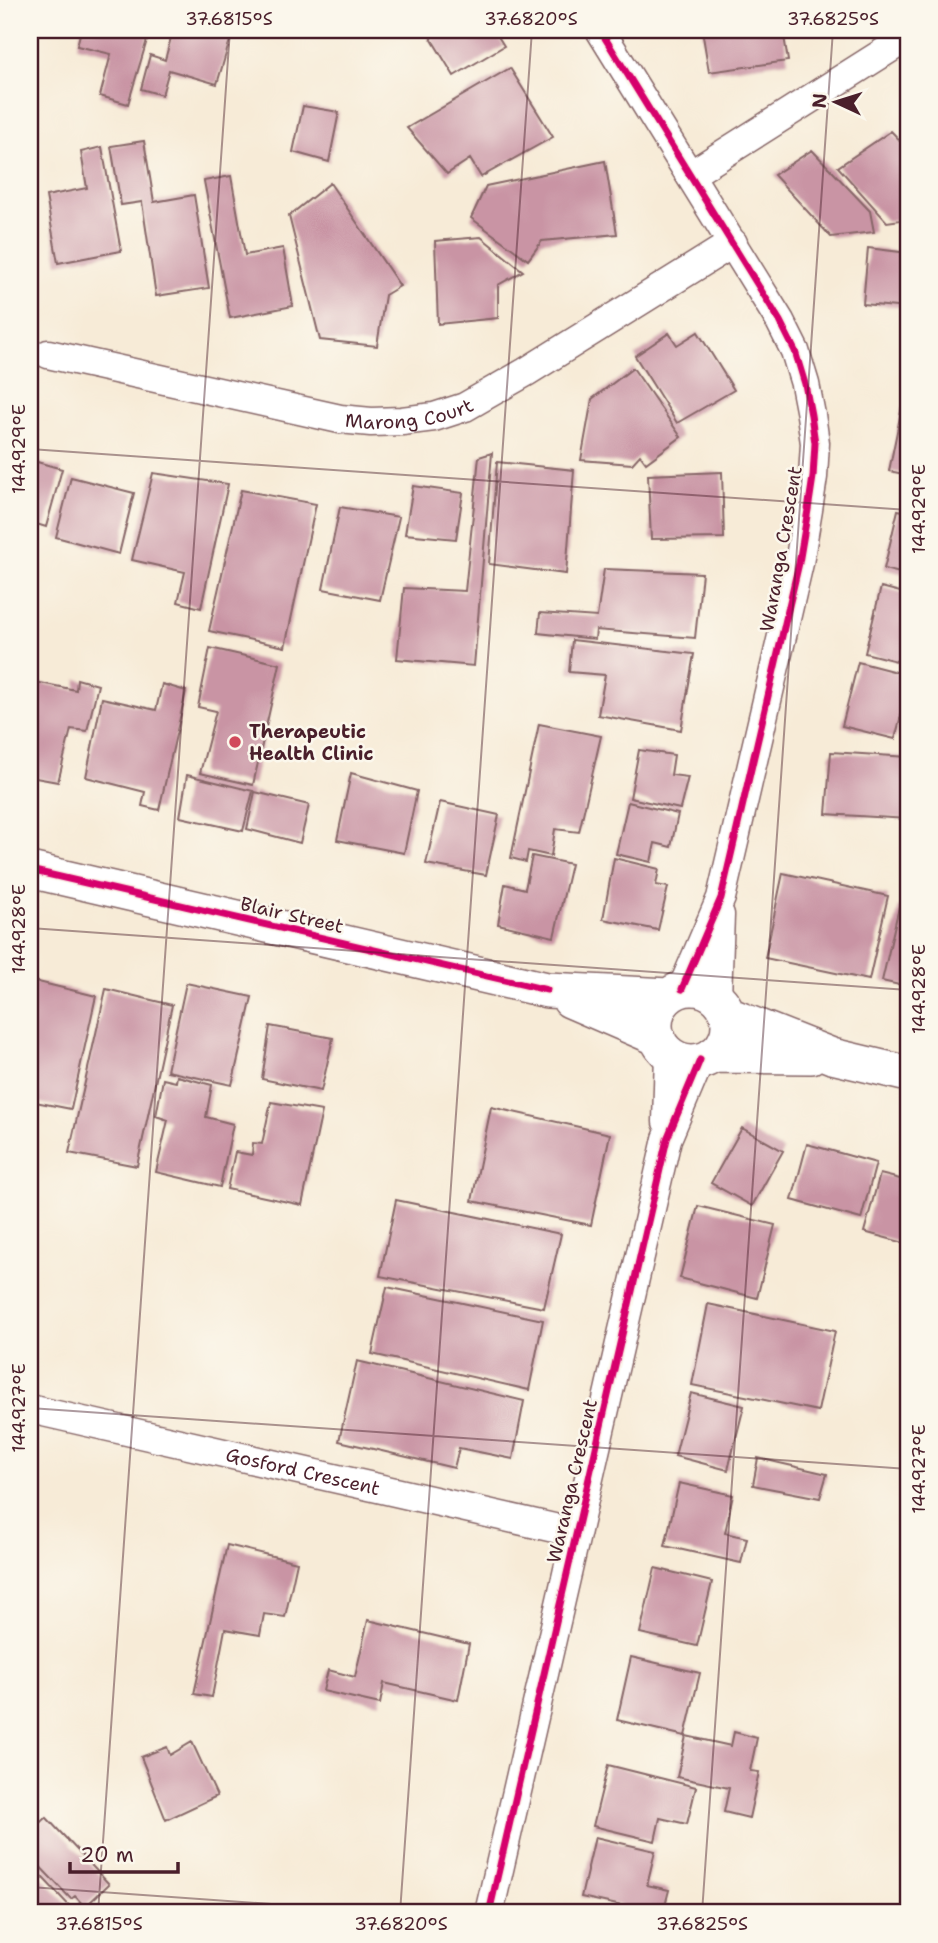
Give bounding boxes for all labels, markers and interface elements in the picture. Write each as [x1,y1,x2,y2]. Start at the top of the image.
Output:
text: 37.6815°S [185,7,273,31]
text: 37.6820°S [484,7,578,31]
text: 37.6825°S [787,7,879,31]
north arrow [802,66,872,136]
text: N [807,92,833,109]
street label: Marong Court [344,392,478,435]
text: 144.929°E [7,404,31,494]
street label: Waranga Crescent [754,464,808,634]
text: 144.929°E [907,464,931,554]
place label: Therapeutic Health Clinic [249,719,374,766]
marker: Therapeutic Health Clinic [227,734,243,750]
text: 144.928°E [7,884,31,974]
street label: Blair Street [238,891,346,939]
text: 144.928°E [907,944,931,1034]
text: 144.927°E [7,1363,31,1453]
street label: Waranga Crescent [541,1396,603,1566]
text: 144.927°E [907,1424,931,1514]
street label: Gosford Crescent [224,1441,382,1501]
scale bar [70,1831,178,1875]
text: 20 m [80,1841,134,1869]
text: 37.6815°S [55,1912,143,1936]
text: 37.6820°S [354,1912,448,1936]
text: 37.6825°S [656,1912,748,1936]

